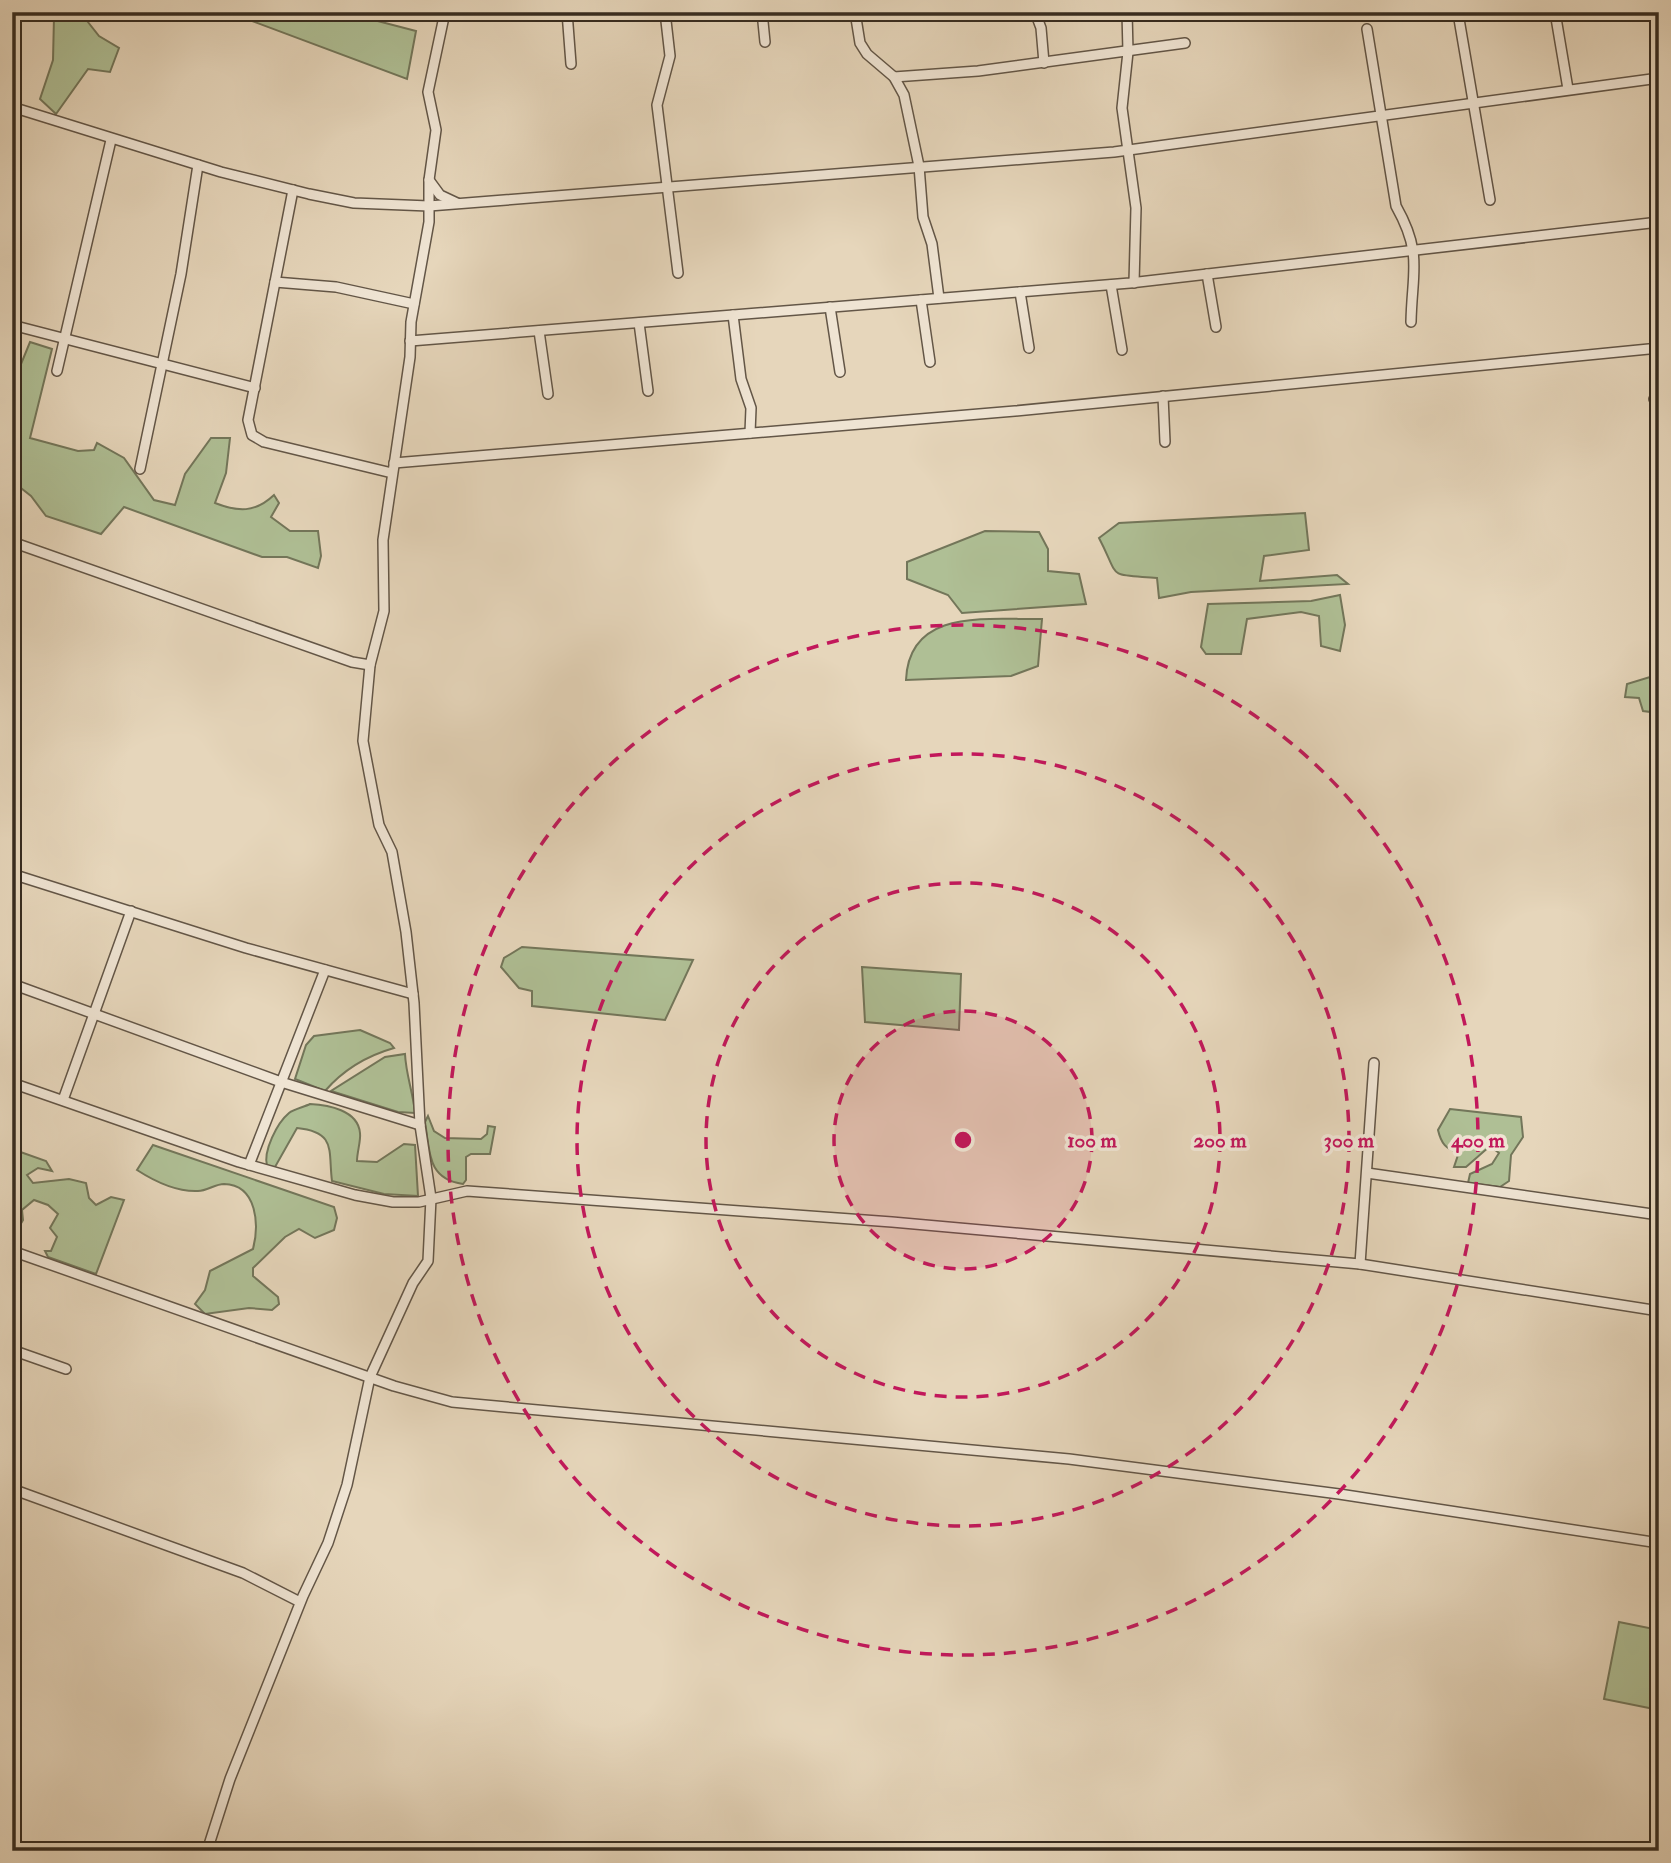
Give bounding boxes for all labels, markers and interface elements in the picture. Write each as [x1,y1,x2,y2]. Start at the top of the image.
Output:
text: 100 m [1067,1127,1118,1154]
text: 200 m [1194,1127,1247,1154]
text: 300 m [1324,1127,1375,1154]
text: 400 m [1450,1127,1505,1154]
centre of rings [951,1128,975,1152]

